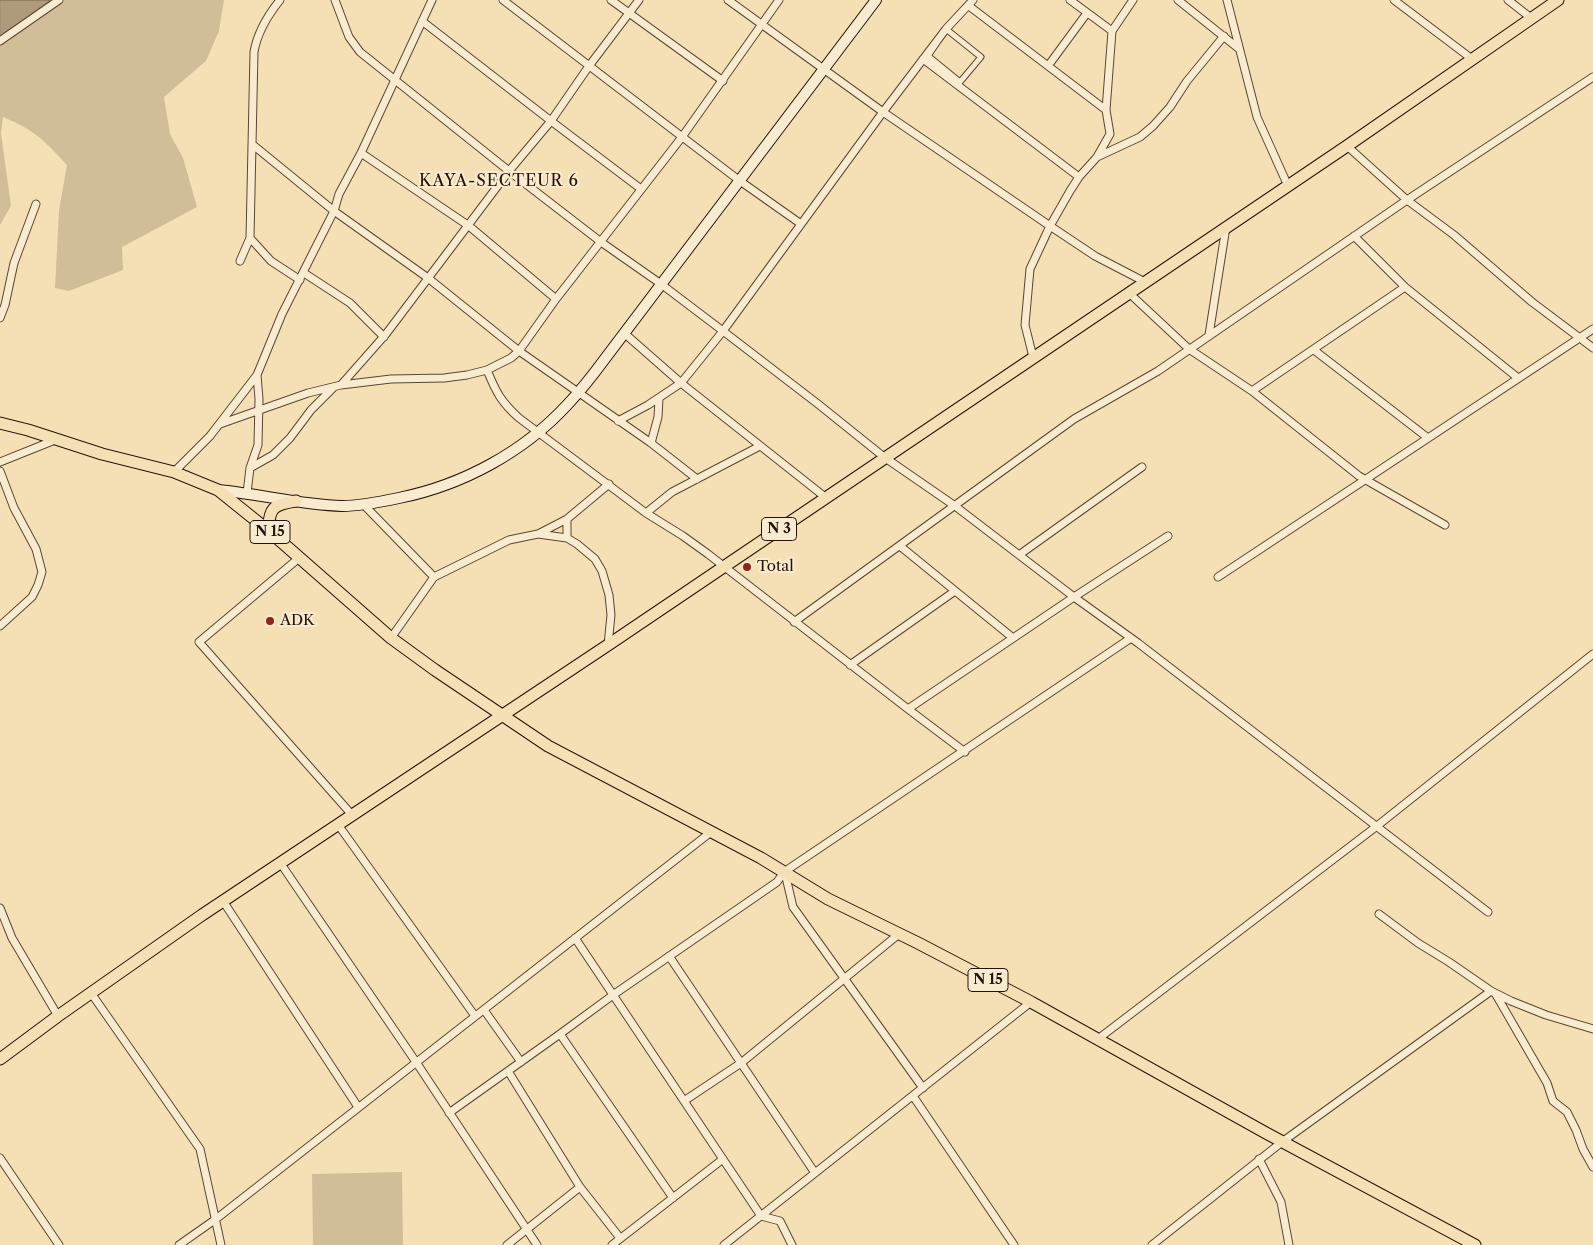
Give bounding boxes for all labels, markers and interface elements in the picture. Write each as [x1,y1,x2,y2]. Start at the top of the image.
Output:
district label: KAYA-SECTEUR 6 [417,171,581,191]
road number: N 3 [762,518,796,540]
road number: N 15 [250,520,290,544]
place label: Total [757,558,794,576]
marker: Total [741,561,753,573]
place label: ADK [280,612,315,630]
marker: ADK [264,615,276,627]
road number: N 15 [968,968,1008,992]

